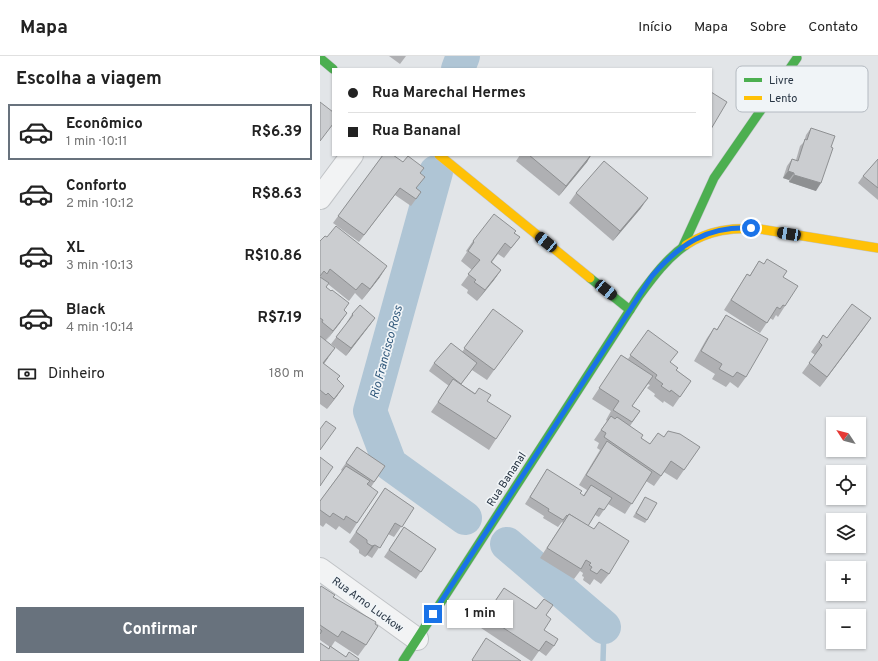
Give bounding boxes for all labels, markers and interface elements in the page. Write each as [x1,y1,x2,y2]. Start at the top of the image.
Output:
text: Mapa [20,16,68,40]
text: Início [638,19,672,36]
text: Mapa [694,19,728,36]
text: Sobre [750,19,786,36]
text: Contato [808,19,858,36]
legend [736,66,868,112]
text: Escolha a viagem [16,68,162,91]
text: Livre [769,74,794,88]
text: Rua Marechal Hermes [372,84,526,103]
text: Lento [769,92,797,106]
icon: car [18,114,54,150]
text: Econômico [66,115,143,134]
text: Rua Bananal [372,122,461,141]
text: R$6.39 [252,123,302,142]
text: 1 min · 10:11 [66,134,127,150]
icon: car [18,176,54,212]
text: Conforto [66,177,127,196]
text: R$8.63 [252,185,302,204]
text: 2 min · 10:12 [66,196,134,212]
route start [742,219,760,237]
car [776,226,802,242]
car [533,230,559,254]
icon: car [18,238,54,274]
text: XL [66,239,84,258]
text: R$10.86 [244,247,302,266]
text: 3 min · 10:13 [66,258,133,274]
car [593,278,619,302]
icon: car [18,300,54,336]
text: Black [66,301,106,320]
water label: Rio Francisco Ross [367,303,407,401]
text: R$7.19 [258,309,302,328]
text: 4 min · 10:14 [66,320,134,336]
icon: cash [16,363,38,385]
text: Dinheiro [48,365,105,384]
text: 180 m [269,366,304,382]
north arrow [826,417,866,457]
map controls [826,417,866,649]
street label: Rua Bananal [484,450,530,509]
button: locate [826,465,866,505]
button: layers [826,513,866,553]
button: + [826,561,866,601]
street label: Rua Arno Luckow [329,574,406,636]
callout: 1 min [447,600,513,628]
route end [424,605,442,623]
text: 1 min [464,606,496,622]
button: Confirmar [16,607,304,653]
button: − [826,609,866,649]

